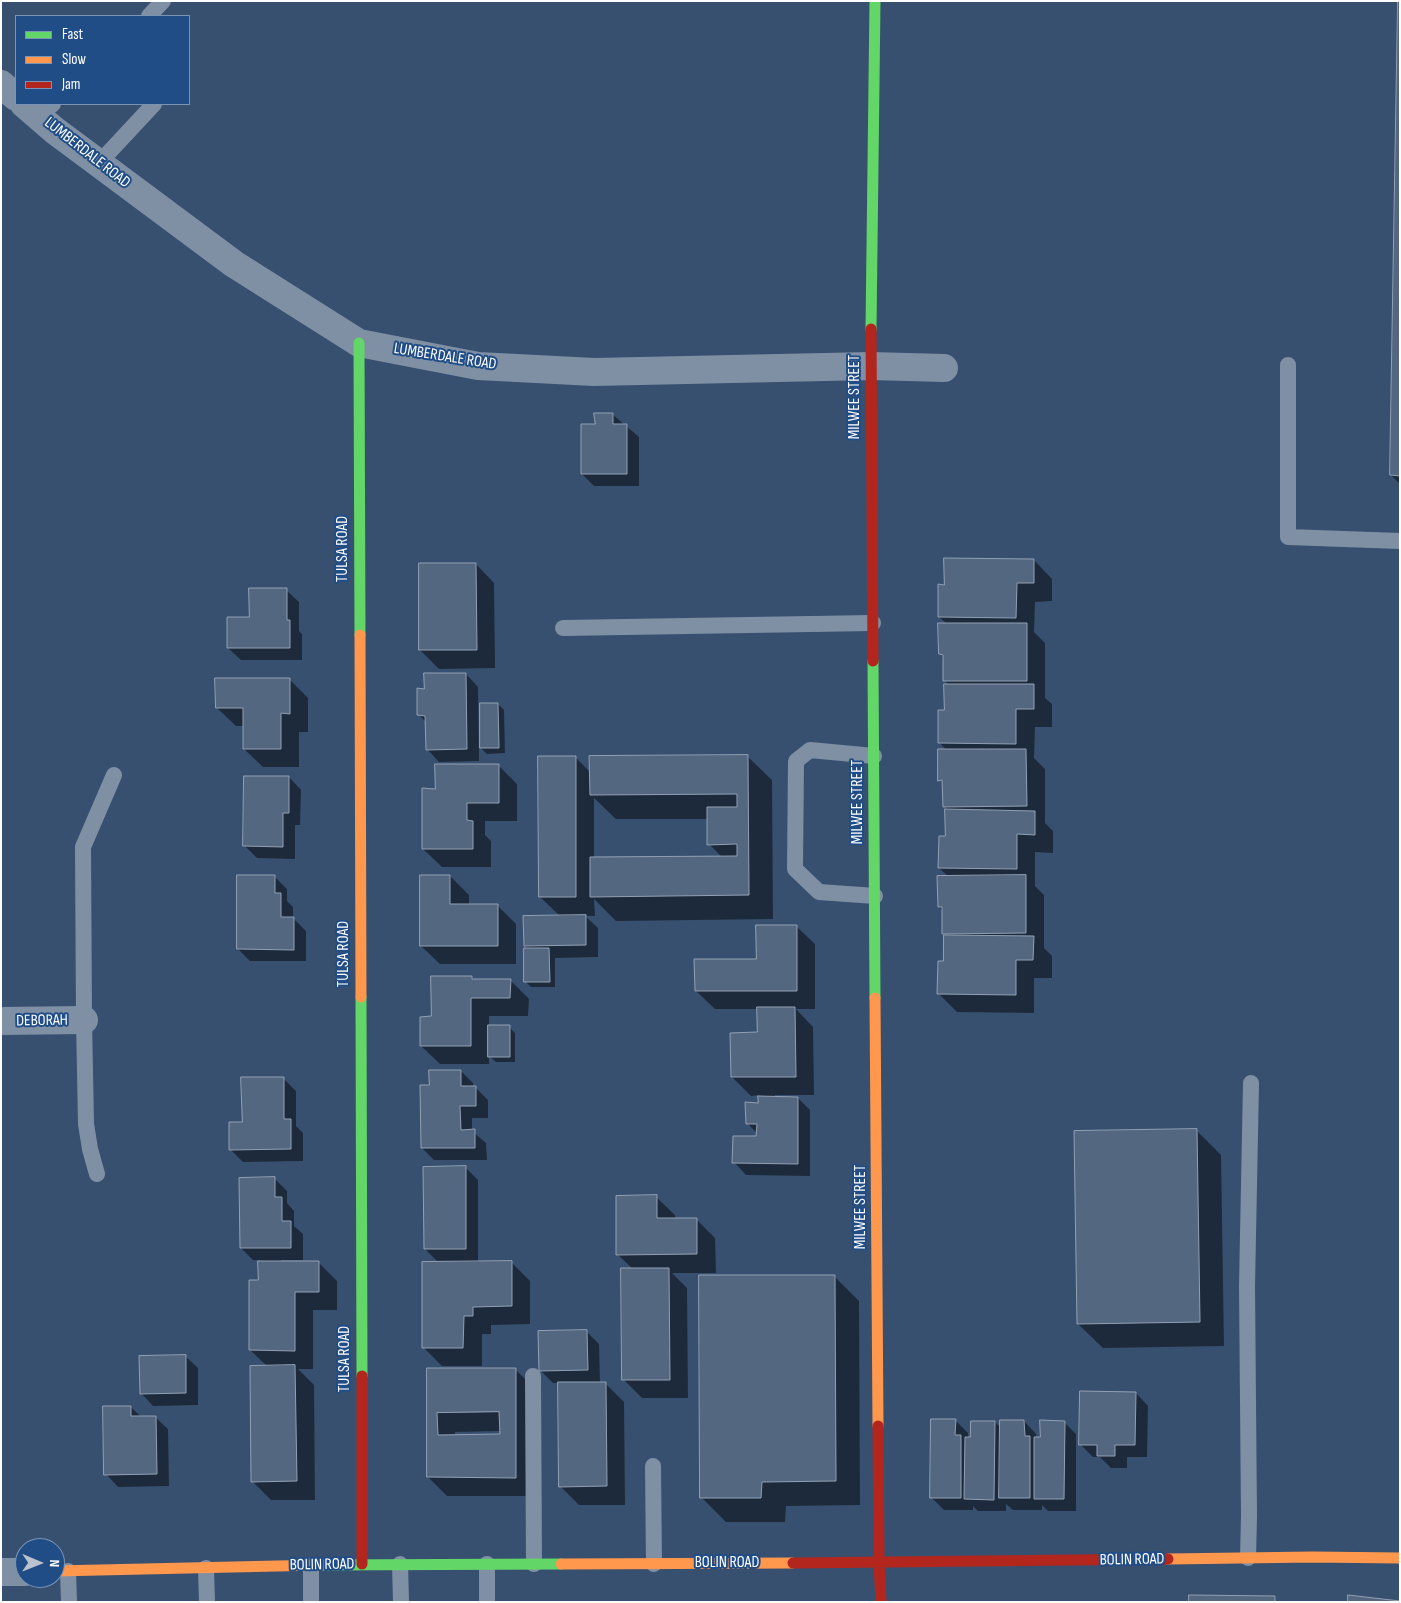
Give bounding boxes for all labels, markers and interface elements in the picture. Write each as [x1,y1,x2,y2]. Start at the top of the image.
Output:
legend [15,15,190,105]
text: Fast [62,25,83,44]
text: Slow [62,50,86,69]
text: Jam [62,75,80,94]
street label: LUMBERDALE ROAD [40,114,134,192]
street label: LUMBERDALE ROAD [392,339,498,375]
street label: MILWEE STREET [845,355,865,439]
street label: TULSA ROAD [333,516,353,582]
street label: MILWEE STREET [848,760,868,844]
street label: TULSA ROAD [334,921,354,987]
street label: DEBORAH [16,1011,68,1031]
street label: MILWEE STREET [851,1165,871,1249]
street label: TULSA ROAD [335,1326,355,1392]
north arrow [15,1538,65,1588]
street label: BOLIN ROAD [1099,1550,1165,1570]
street label: BOLIN ROAD [695,1553,759,1573]
street label: BOLIN ROAD [289,1555,355,1575]
text: N [46,1559,63,1567]

